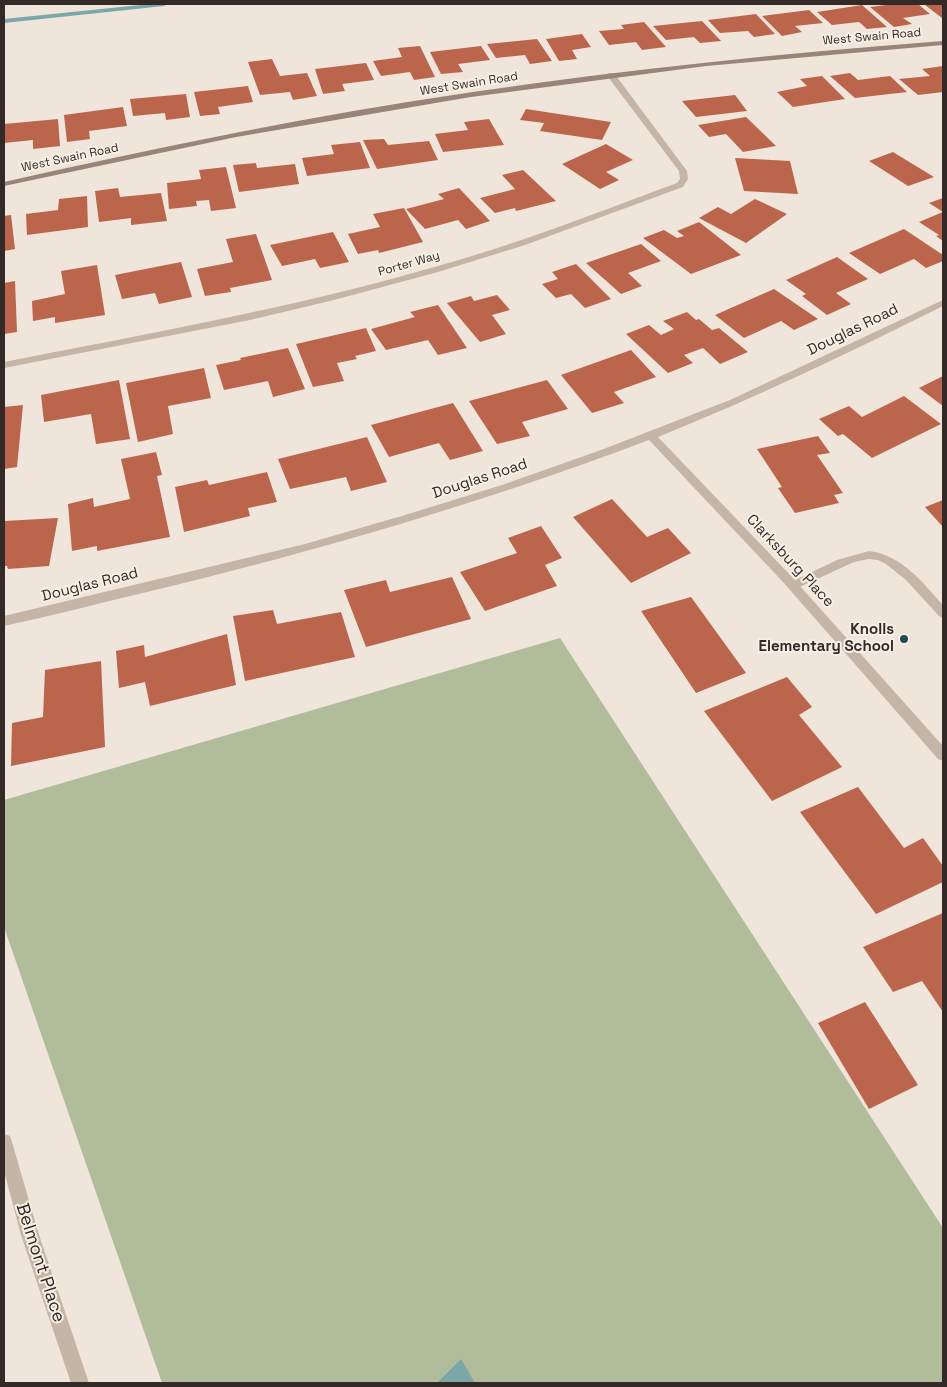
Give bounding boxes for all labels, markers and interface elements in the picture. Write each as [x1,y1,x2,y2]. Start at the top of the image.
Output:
street label: West Swain Road [822,26,922,48]
street label: West Swain Road [419,69,519,99]
street label: West Swain Road [20,141,120,175]
street label: Porter Way [377,248,441,280]
street label: Douglas Road [805,300,901,360]
street label: Douglas Road [430,455,530,503]
street label: Clarksburg Place [742,511,838,611]
street label: Douglas Road [40,564,140,606]
place label: Knolls Elementary School [759,621,894,656]
marker: Knolls Elementary School [898,633,910,645]
street label: Belmont Place [11,1201,69,1325]

